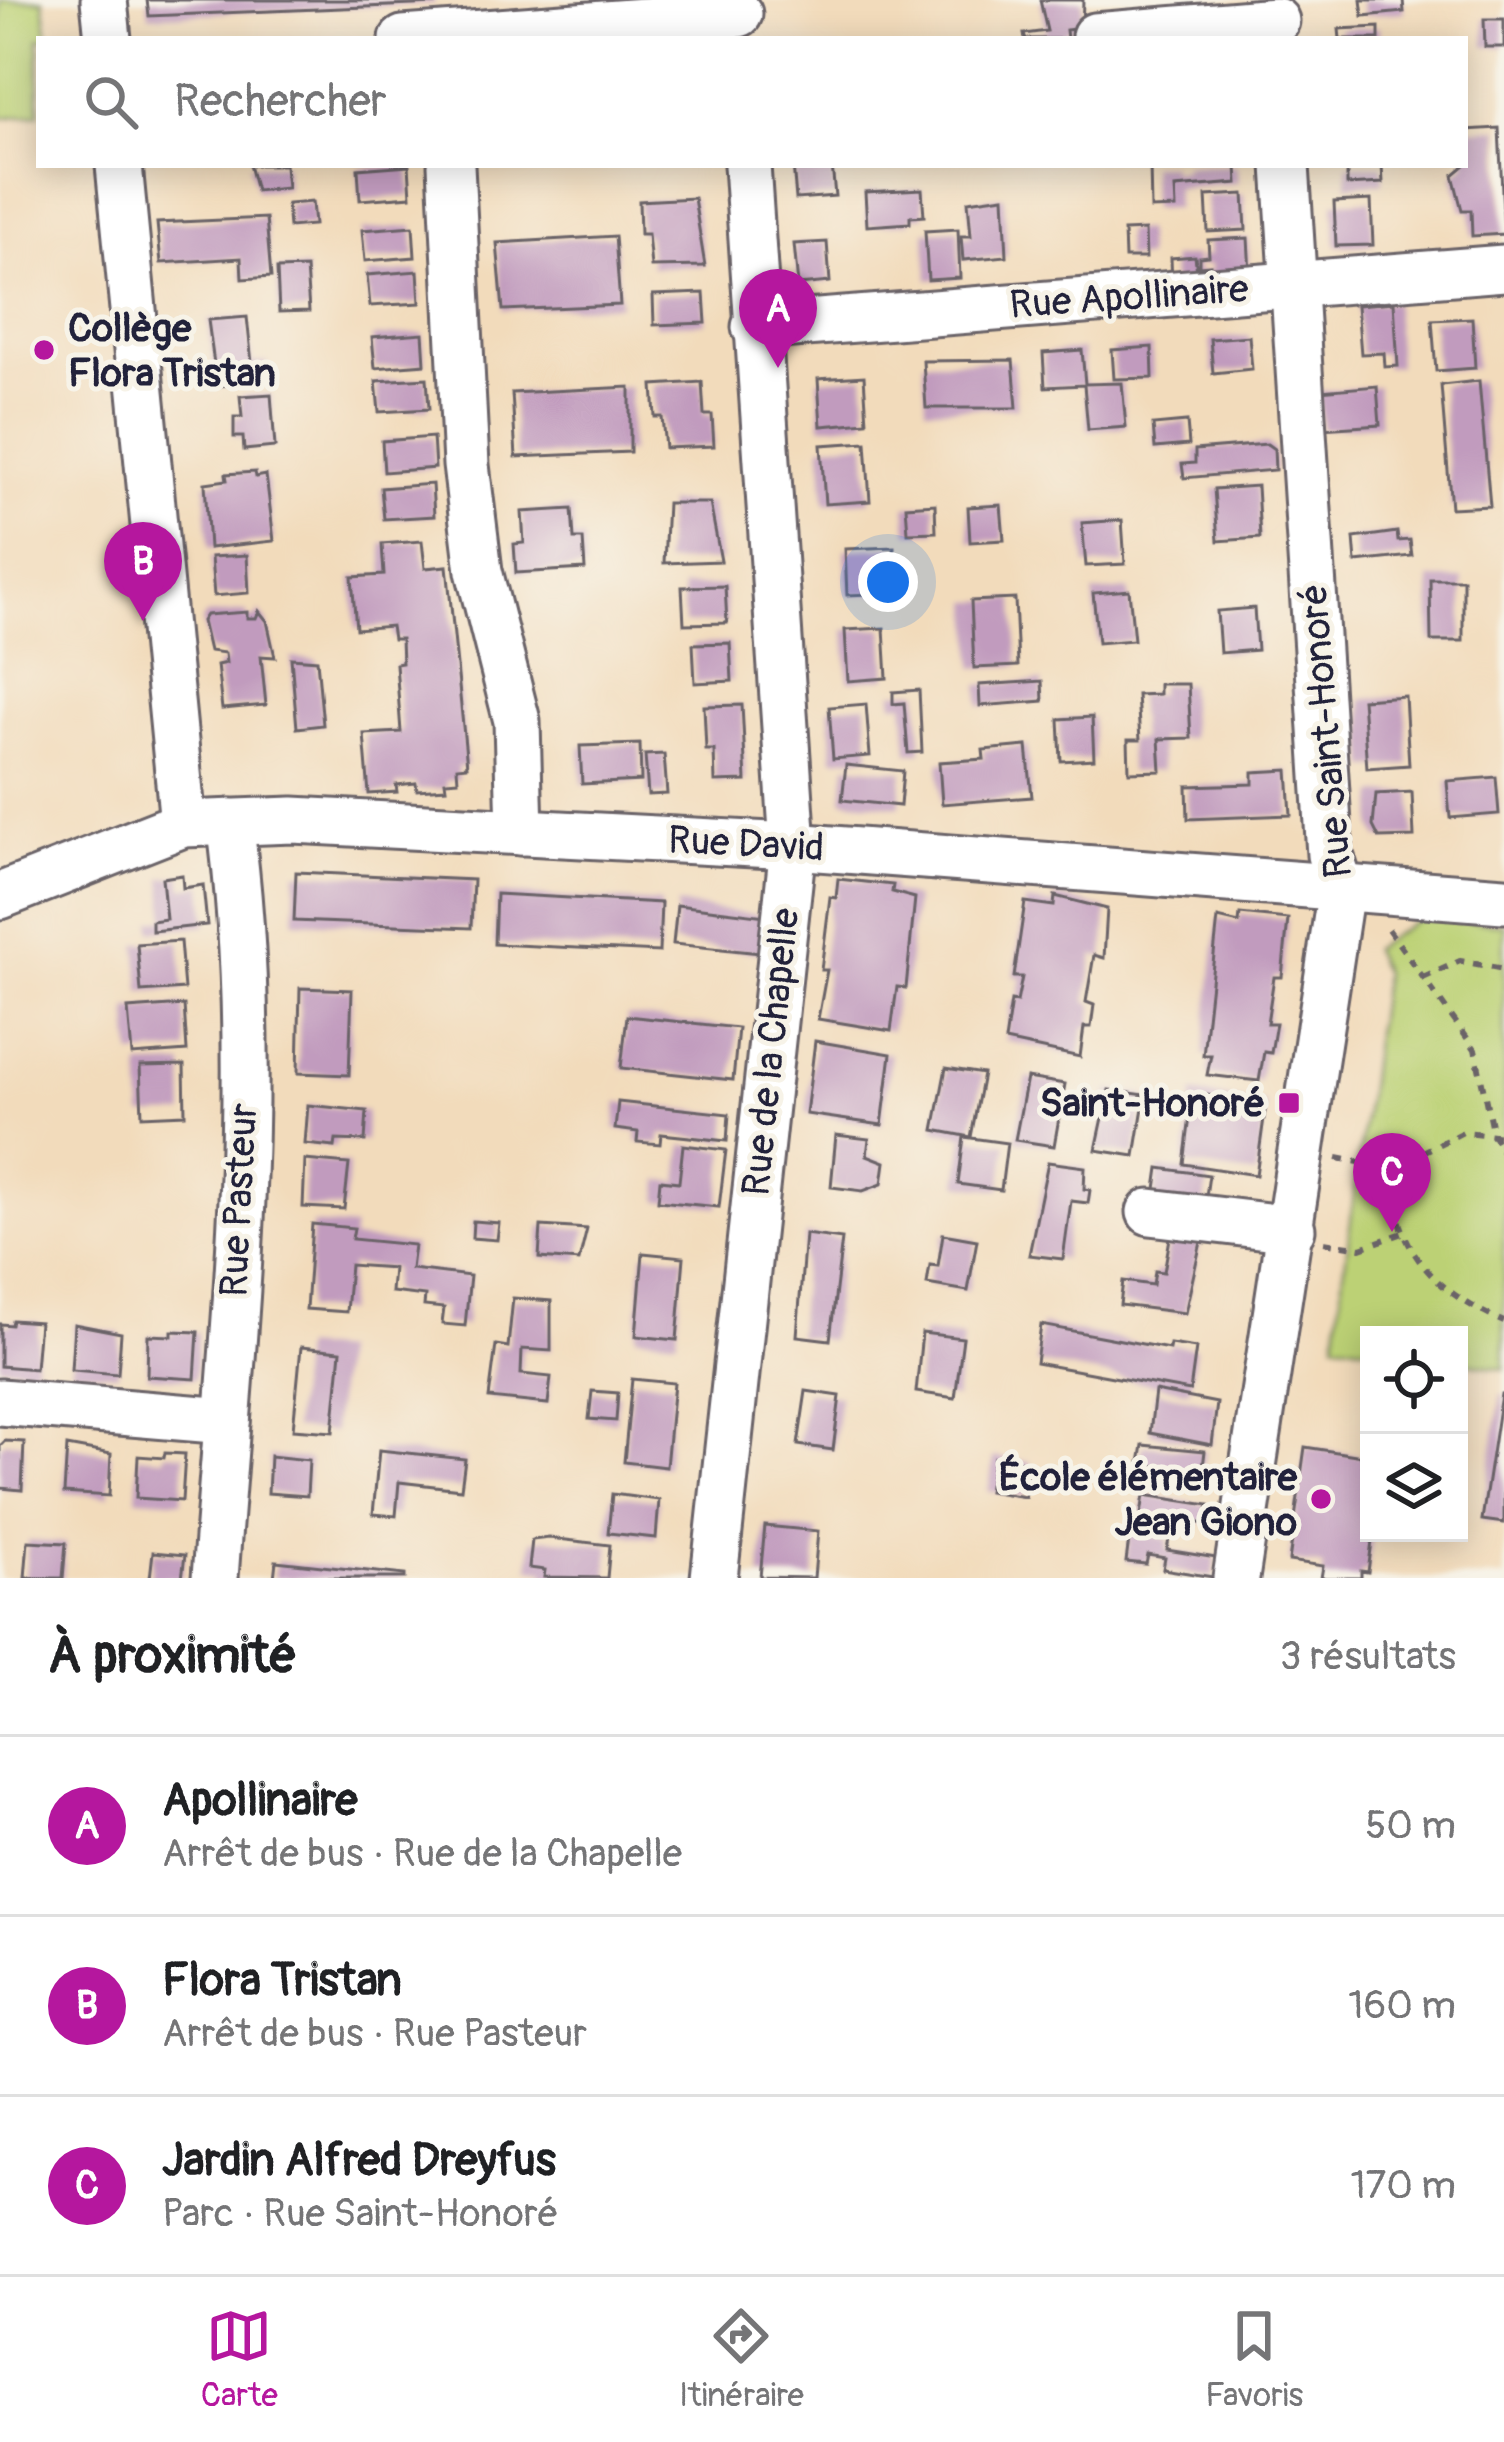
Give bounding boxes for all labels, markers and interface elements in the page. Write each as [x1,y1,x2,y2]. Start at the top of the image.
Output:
search box [36,36,1468,168]
icon: search [78,69,144,135]
text: Rechercher [174,74,387,130]
street label: Rue Apollinaire [1008,264,1250,330]
pin: A [739,269,817,368]
place label: Collège Flora Tristan [68,304,276,398]
marker: Collège Flora Tristan [31,337,57,363]
pin: B [104,522,182,621]
your location [858,552,918,612]
street label: Rue Saint-Honoré [1289,582,1363,880]
street label: Rue David [667,815,825,873]
street label: Rue de la Chapelle [732,906,810,1198]
place label: Saint-Honoré [1040,1079,1265,1128]
marker: Saint-Honoré [1276,1090,1302,1116]
street label: Rue Pasteur [209,1102,269,1298]
pin: C [1353,1133,1431,1232]
map controls [1360,1326,1468,1542]
button: locate [1360,1326,1468,1434]
button: layers [1360,1434,1468,1542]
place label: École élémentaire Jean Giono [999,1453,1298,1547]
marker: École élémentaire Jean Giono [1308,1486,1334,1512]
text: À proximité [48,1624,297,1688]
text: 3 résultats [1280,1632,1456,1681]
text: Apollinaire [162,1773,357,1829]
text: A [74,1801,100,1850]
text: 50 m [1365,1801,1456,1850]
text: Arrêt de bus · Rue de la Chapelle [162,1829,682,1878]
text: Flora Tristan [162,1953,402,2009]
text: B [76,1981,98,2030]
text: 160 m [1348,1981,1456,2030]
text: Arrêt de bus · Rue Pasteur [162,2009,587,2058]
text: Jardin Alfred Dreyfus [162,2133,556,2189]
text: C [75,2161,99,2210]
text: 170 m [1350,2161,1456,2210]
text: Parc · Rue Saint-Honoré [162,2189,558,2238]
tab: Carte [201,2303,278,2416]
tab: Itinéraire [679,2303,804,2416]
tab: Favoris [1205,2303,1303,2416]

